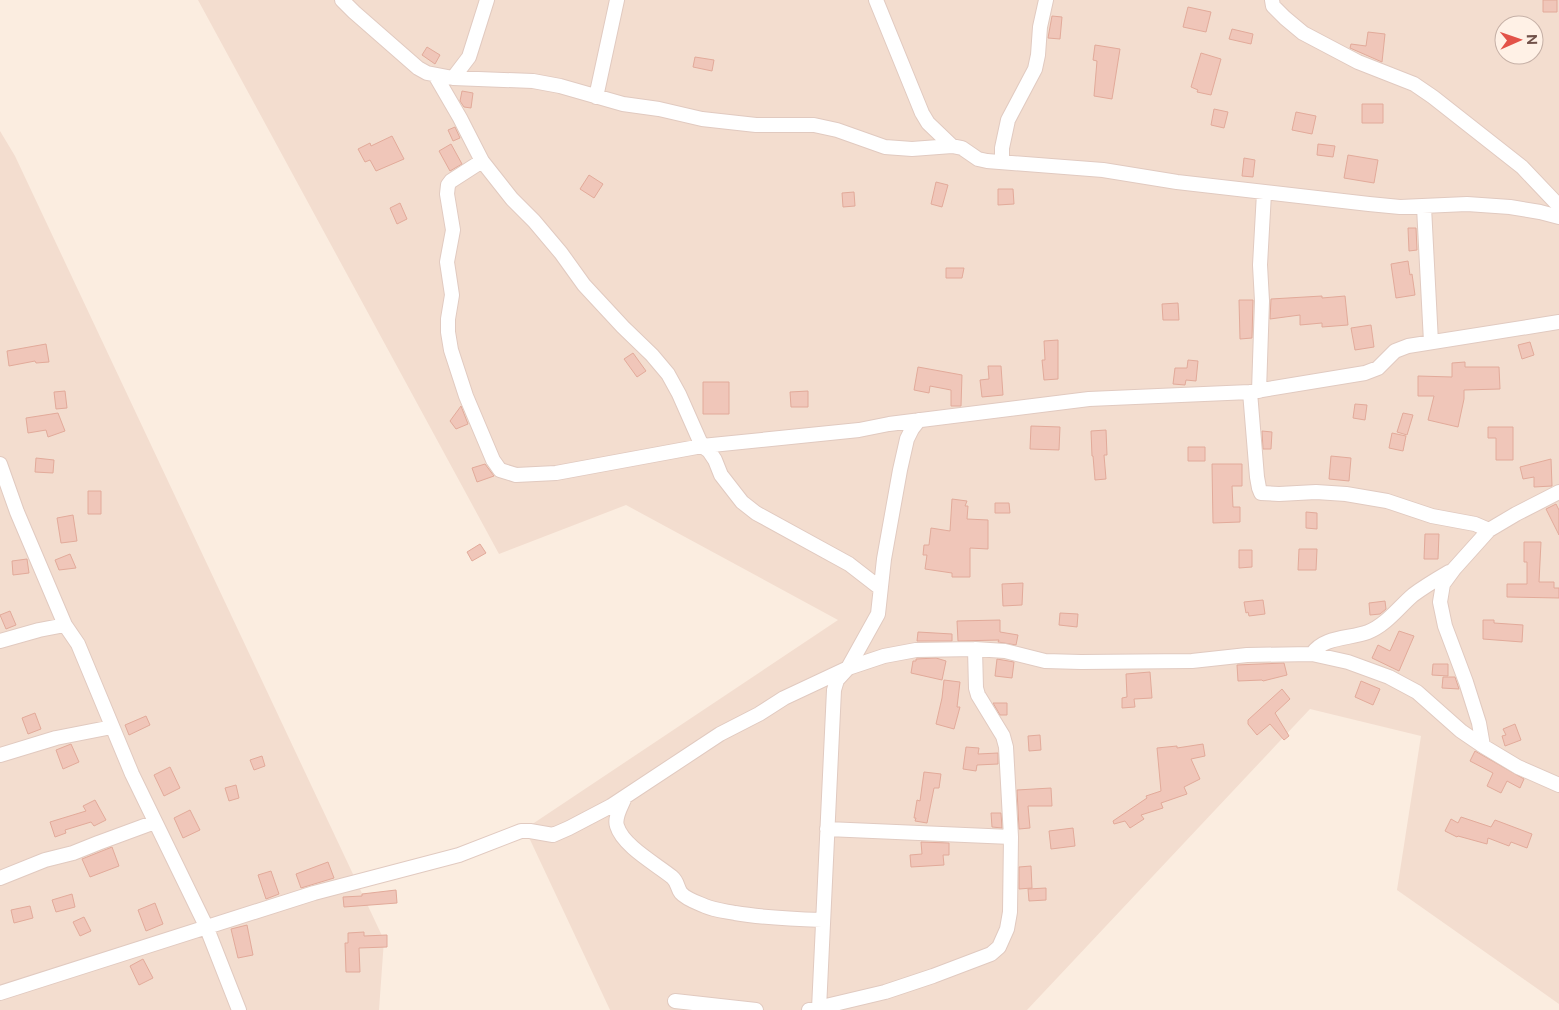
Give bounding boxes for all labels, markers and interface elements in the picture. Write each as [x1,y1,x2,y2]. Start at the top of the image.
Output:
north arrow [1494,15,1544,65]
text: N [1524,34,1540,45]

